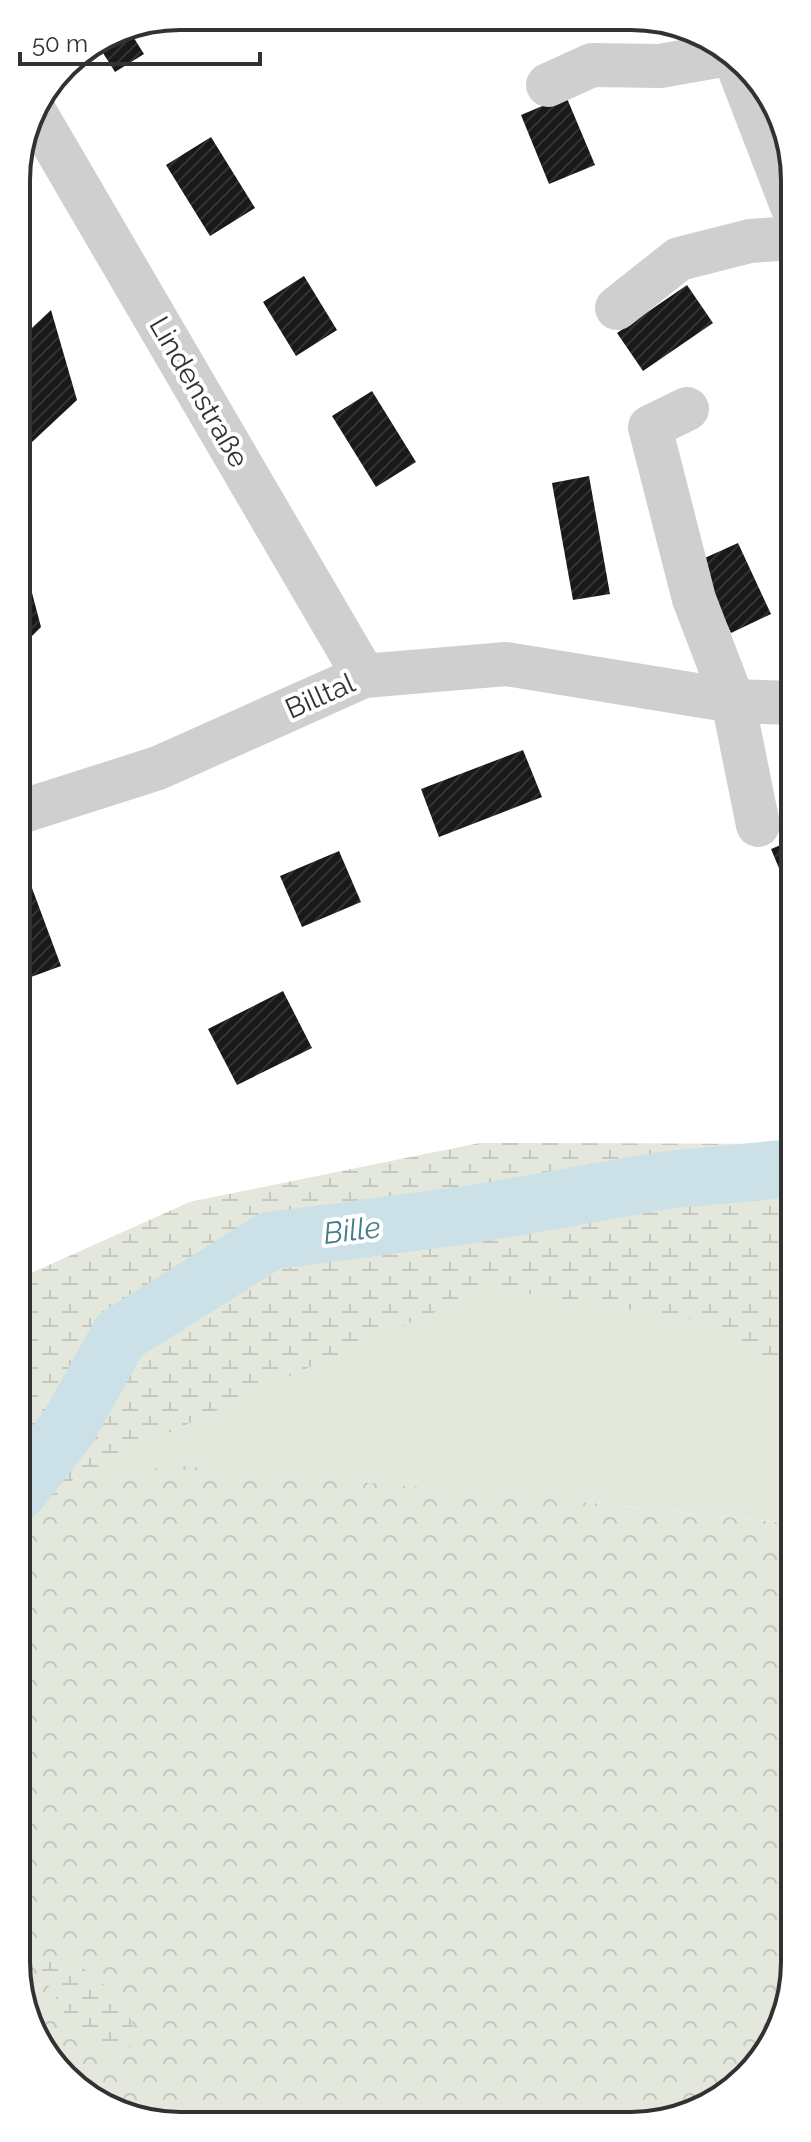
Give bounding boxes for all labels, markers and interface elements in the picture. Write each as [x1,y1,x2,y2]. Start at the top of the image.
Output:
scale bar [20,16,260,66]
text: 50 m [32,29,88,58]
street label: Lindenstraße [143,311,255,473]
street label: Billtal [280,666,360,726]
water label: Bille [321,1209,383,1251]

